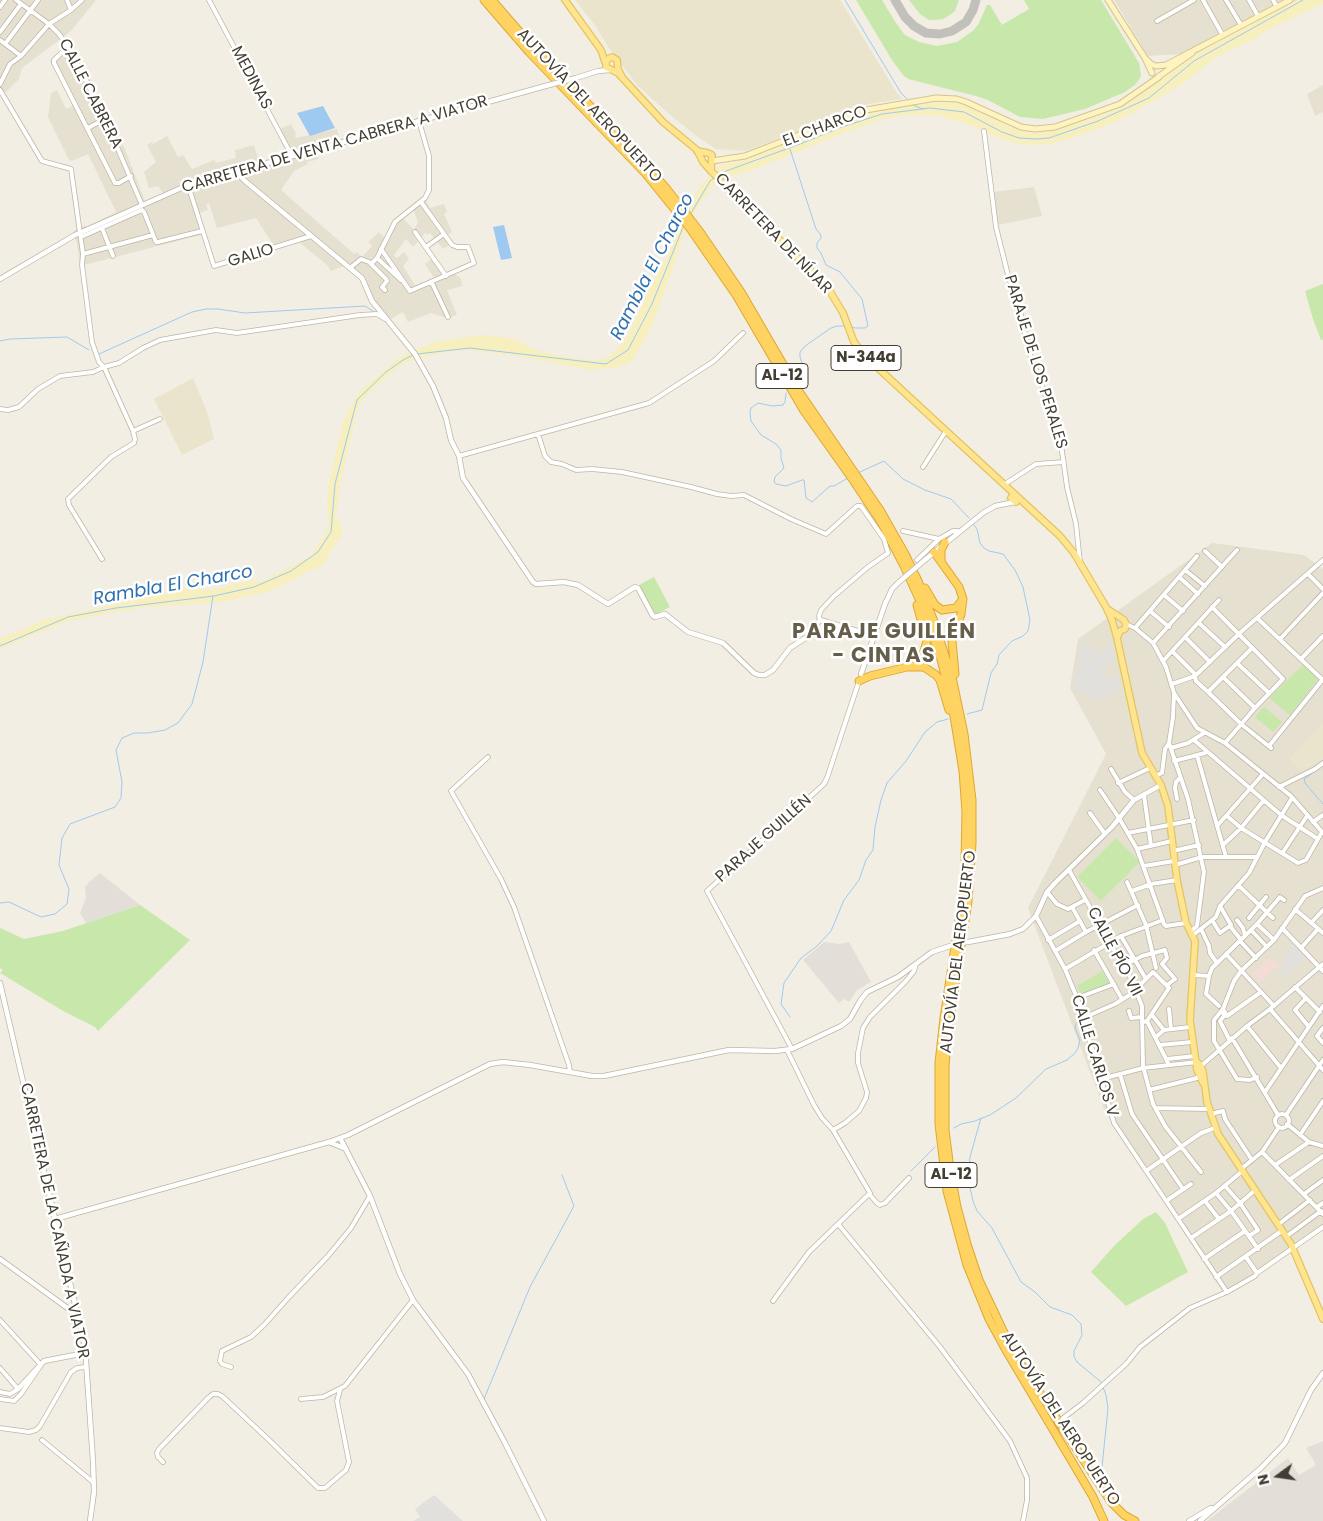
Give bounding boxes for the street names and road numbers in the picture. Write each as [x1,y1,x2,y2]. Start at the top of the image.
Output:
street label: AUTOVÍA DEL AEROPUERTO [512,25,666,187]
street label: CALLE CABRERA [54,36,126,152]
street label: MEDINAS [226,43,276,113]
street label: CARRETERA DE VENTA CABRERA A VIATOR [180,92,490,198]
street label: EL CHARCO [780,102,870,152]
street label: CARRETERA DE NÍJAR [710,170,836,298]
street label: GALIO [226,240,276,272]
street label: PARAJE DE LOS PERALES [999,273,1071,451]
road number: N-344a [831,346,901,370]
road number: AL-12 [756,364,808,388]
street label: PARAJE GUILLÉN [712,791,816,887]
street label: AUTOVÍA DEL AEROPUERTO [937,850,981,1054]
street label: CALLE PÍO VII [1082,904,1146,1000]
street label: CALLE CARLOS V [1066,993,1122,1119]
street label: CARRETERA DE LA CAÑADA A VIATOR [15,1081,93,1361]
road number: AL-12 [925,1162,977,1188]
street label: AUTOVÍA DEL AEROPUERTO [996,1328,1124,1510]

